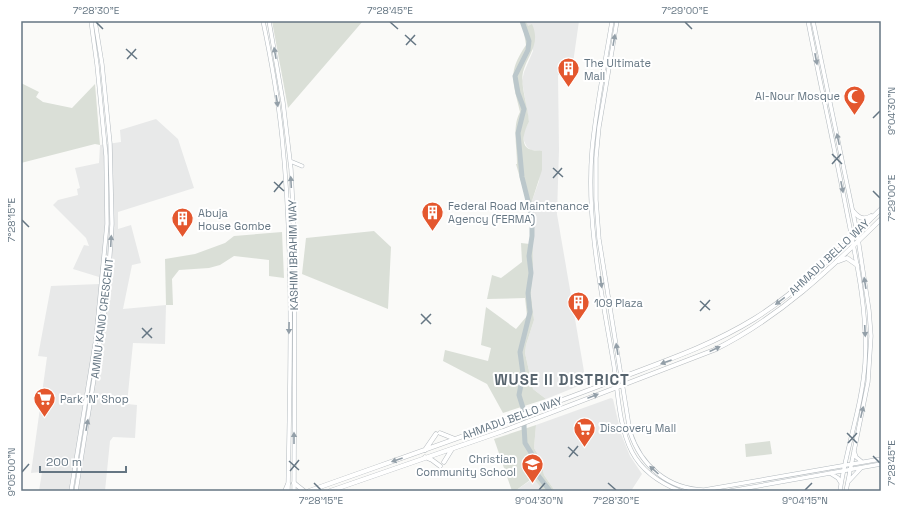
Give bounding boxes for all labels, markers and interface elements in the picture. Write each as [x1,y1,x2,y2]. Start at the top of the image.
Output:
text: 7°28'30"E [73,4,120,17]
text: 7°28'45"E [367,4,413,17]
text: 7°29'00"E [662,4,709,17]
one-way arrow [612,34,618,46]
one-way arrow [271,47,277,59]
one-way arrow [813,53,819,65]
building icon: The Ultimate Mall [556,56,582,89]
place label: The Ultimate Mall [584,56,651,83]
mosque icon: Al-Nour Mosque [842,83,868,116]
text: 9°04'30"N [885,87,898,135]
place label: Al-Nour Mosque [755,89,840,103]
one-way arrow [274,95,280,107]
one-way arrow [834,133,840,145]
text: 7°29'00"E [885,174,898,221]
one-way arrow [288,176,295,188]
one-way arrow [839,180,845,193]
text: 7°28'15"E [5,198,18,242]
street label: KASHIM IBRAHIM WAY [285,199,301,310]
building icon: Federal Road Maintenance Agency (FERMA) [420,199,446,232]
place label: Federal Road Maintenance Agency (FERMA) [448,199,589,226]
building icon: Abuja House Gombe [169,206,195,239]
place label: Abuja House Gombe [198,206,271,233]
street label: AHMADU BELLO WAY [786,216,873,298]
one-way arrow [108,234,114,247]
street label: AMINU KANO CRESCENT [88,256,116,379]
one-way arrow [598,276,604,288]
one-way arrow [862,277,868,289]
building icon: 109 Plaza [565,290,591,323]
place label: 109 Plaza [594,296,644,310]
one-way arrow [775,297,785,305]
one-way arrow [286,322,293,334]
one-way arrow [861,325,868,337]
one-way arrow [614,343,620,355]
one-way arrow [709,346,720,352]
one-way arrow [659,359,671,365]
district label: WUSE II DISTRICT [494,370,630,389]
supermarket icon: Park 'N' Shop [31,386,57,419]
place label: Park 'N' Shop [60,392,129,406]
street label: AHMADU BELLO WAY [460,393,564,443]
one-way arrow [588,393,600,399]
one-way arrow [859,406,865,418]
supermarket icon: Discovery Mall [571,415,597,448]
one-way arrow [84,419,90,431]
place label: Discovery Mall [600,421,676,435]
one-way arrow [291,431,297,444]
text: 7°28'45"E [885,440,898,486]
text: 9°05'00"N [5,448,18,496]
scale bar [40,448,126,474]
place label: Christian Community School [416,452,516,479]
school or university icon: Christian Community School [519,452,545,485]
text: 200 m [46,454,82,470]
one-way arrow [391,457,403,463]
one-way arrow [649,466,659,475]
text: 7°28'15"E [299,494,343,507]
text: 9°04'30"N [515,494,563,507]
text: 7°28'30"E [593,494,640,507]
text: 9°04'15"N [782,494,828,507]

